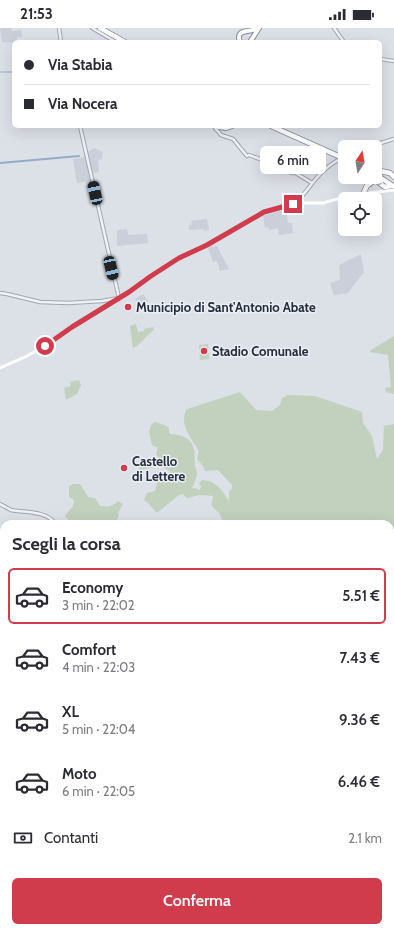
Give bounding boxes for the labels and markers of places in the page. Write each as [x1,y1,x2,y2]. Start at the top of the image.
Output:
place label: Municipio di Sant'Antonio Abate [136,299,316,315]
marker: Municipio di Sant'Antonio Abate [123,302,133,312]
place label: Stadio Comunale [212,343,309,359]
marker: Stadio Comunale [199,346,209,356]
place label: Castello di Lettere [132,453,185,484]
marker: Castello di Lettere [119,463,129,473]

